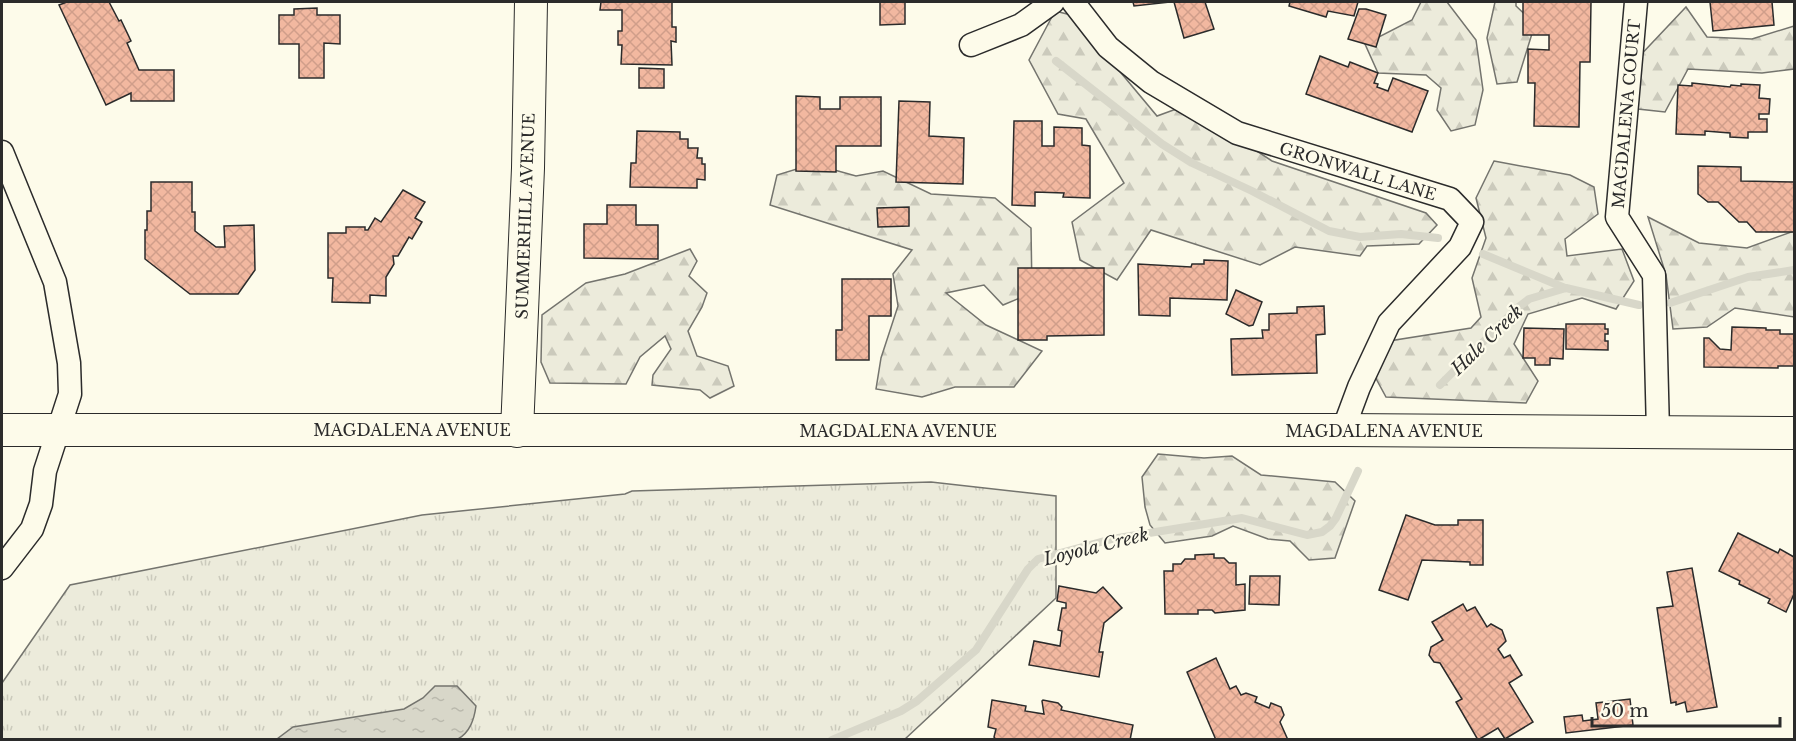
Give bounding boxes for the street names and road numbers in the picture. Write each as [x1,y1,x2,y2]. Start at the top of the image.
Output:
street label: MAGDALENA COURT [1608,18,1644,209]
street label: SUMMERHILL AVENUE [511,112,539,320]
street label: GRONWALL LANE [1277,138,1439,204]
street label: MAGDALENA AVENUE [313,420,511,440]
street label: MAGDALENA AVENUE [799,421,997,441]
street label: MAGDALENA AVENUE [1285,421,1483,441]

